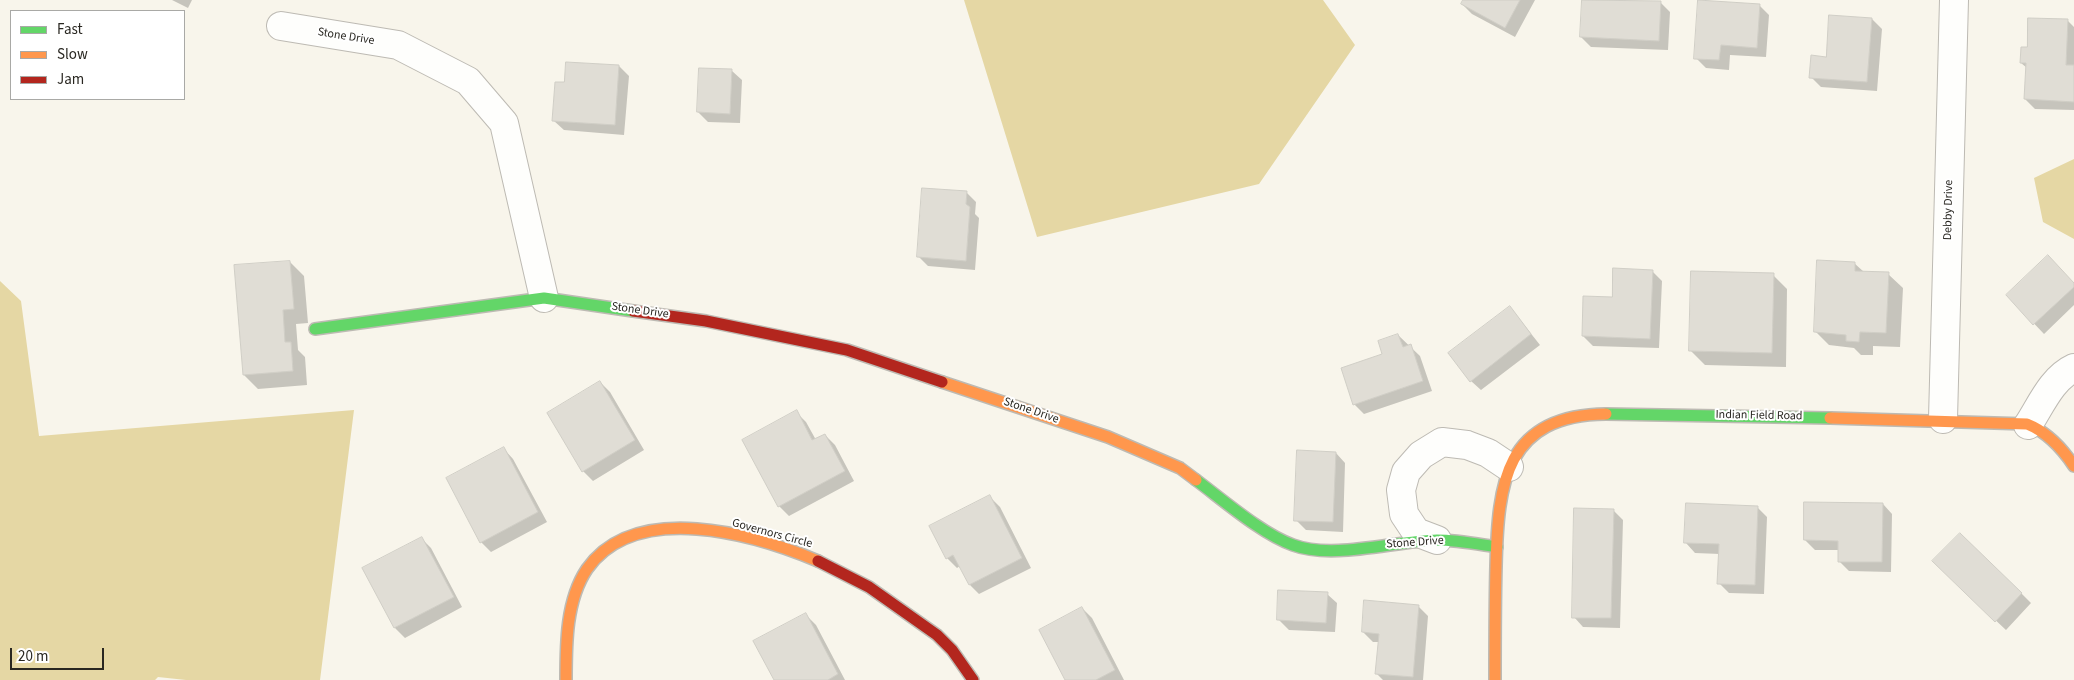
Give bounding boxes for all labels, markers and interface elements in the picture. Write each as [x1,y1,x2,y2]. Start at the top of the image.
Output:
legend [10,10,185,100]
text: Fast [57,19,83,40]
street label: Stone Drive [317,25,375,49]
text: Slow [57,44,88,65]
text: Jam [57,69,84,90]
street label: Debby Drive [1941,180,1957,240]
street label: Stone Drive [611,300,669,322]
street label: Stone Drive [1001,395,1061,427]
street label: Indian Field Road [1715,408,1803,424]
street label: Governors Circle [730,516,814,552]
street label: Stone Drive [1386,534,1444,552]
scale bar [12,638,106,670]
text: 20 m [18,646,48,667]

